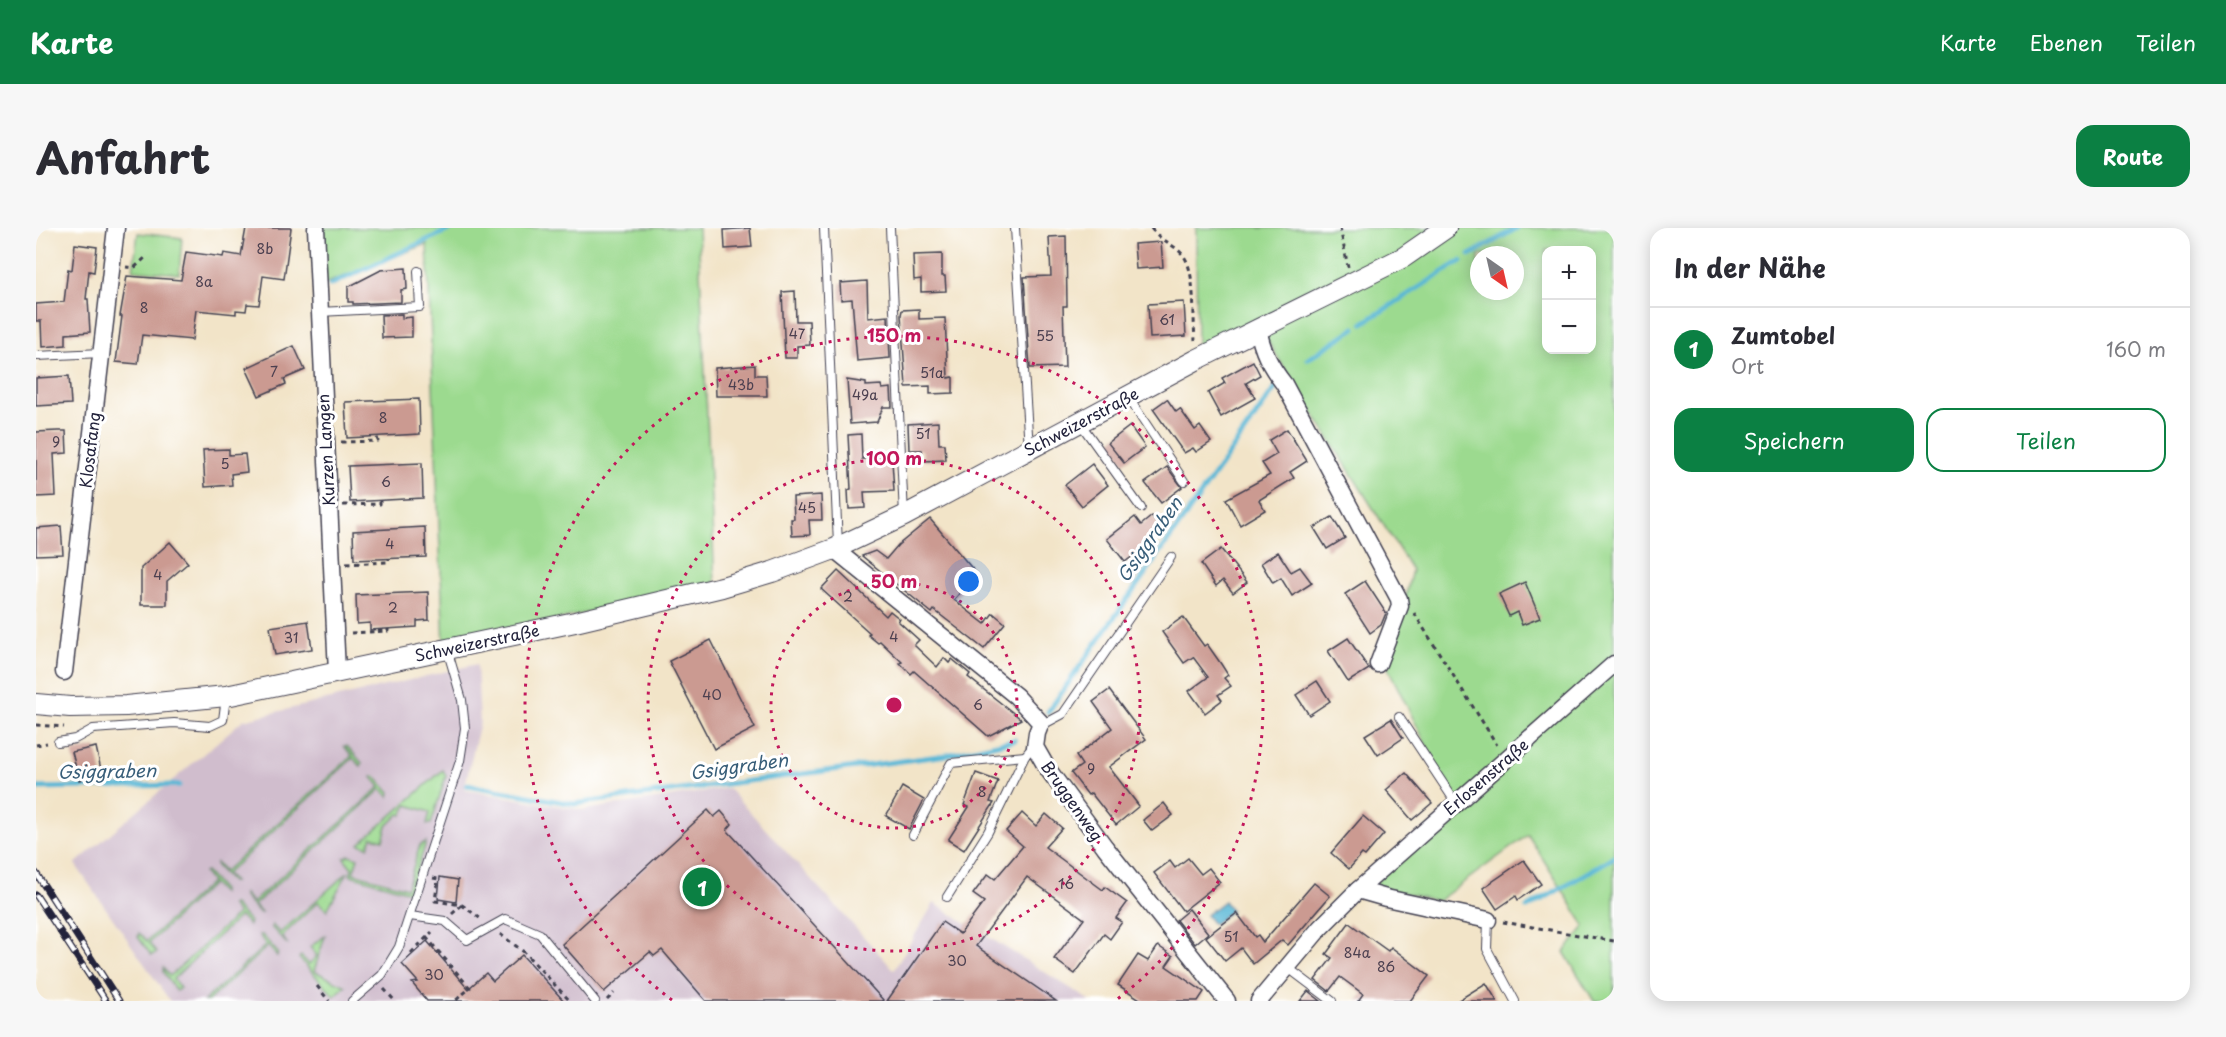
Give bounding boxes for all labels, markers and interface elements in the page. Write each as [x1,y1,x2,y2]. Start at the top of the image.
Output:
text: Karte [30,21,113,64]
text: Karte [1940,26,1997,58]
text: Ebenen [2030,26,2103,58]
text: Teilen [2136,26,2196,58]
text: Anfahrt [36,125,210,188]
button: Route [2076,125,2190,187]
house number: 8b [257,238,273,259]
north arrow [1470,246,1524,300]
map controls [1542,246,1596,354]
button: + [1542,246,1596,300]
text: In der Nähe [1674,248,1826,287]
house number: 8a [195,271,213,292]
house number: 8 [140,297,148,318]
button: − [1542,300,1596,354]
house number: 61 [1159,309,1175,330]
text: Zumtobel [1731,318,1835,351]
text: 150 m [867,321,921,348]
house number: 47 [789,323,806,344]
house number: 55 [1036,325,1054,346]
text: 1 [1689,334,1698,364]
text: 160 m [2106,334,2166,364]
text: Ort [1731,351,1764,381]
house number: 7 [270,361,278,382]
house number: 51a [920,362,944,383]
house number: 43b [728,374,754,395]
street label: Schweizerstraße [1019,381,1142,462]
house number: 49a [852,384,878,405]
street label: Kurzen Langen [310,393,340,507]
house number: 8 [379,407,387,428]
button: Speichern [1674,408,1914,472]
button: Teilen [1926,408,2166,472]
street label: Klosafang [72,410,106,489]
house number: 51 [916,423,930,444]
house number: 9 [52,431,60,452]
text: 100 m [866,444,922,471]
house number: 5 [220,453,230,474]
house number: 6 [381,471,391,492]
water label: Gsiggraben [1109,490,1188,587]
house number: 45 [798,497,816,518]
house number: 4 [385,533,395,554]
house number: 4 [153,564,163,585]
text: 50 m [871,567,917,594]
your location [954,567,983,596]
house number: 2 [843,586,853,607]
house number: 2 [388,597,398,618]
street label: Schweizerstraße [412,617,541,667]
house number: 4 [889,626,899,647]
house number: 31 [284,627,298,648]
house number: 40 [702,684,722,705]
house number: 6 [973,694,983,715]
centre of rings [884,695,904,715]
street label: Erlosenstraße [1437,732,1533,820]
water label: Gsiggraben [688,745,790,786]
street label: Bruggenweg [1036,755,1109,846]
water label: Gsiggraben [57,756,157,785]
house number: 9 [1087,758,1095,779]
house number: 8 [978,781,986,802]
pin: 1 [682,864,722,910]
house number: 16 [1058,873,1074,894]
house number: 51 [1224,926,1238,947]
house number: 84a [1344,942,1371,963]
house number: 30 [947,950,967,971]
house number: 86 [1377,956,1395,977]
house number: 30 [424,964,444,985]

